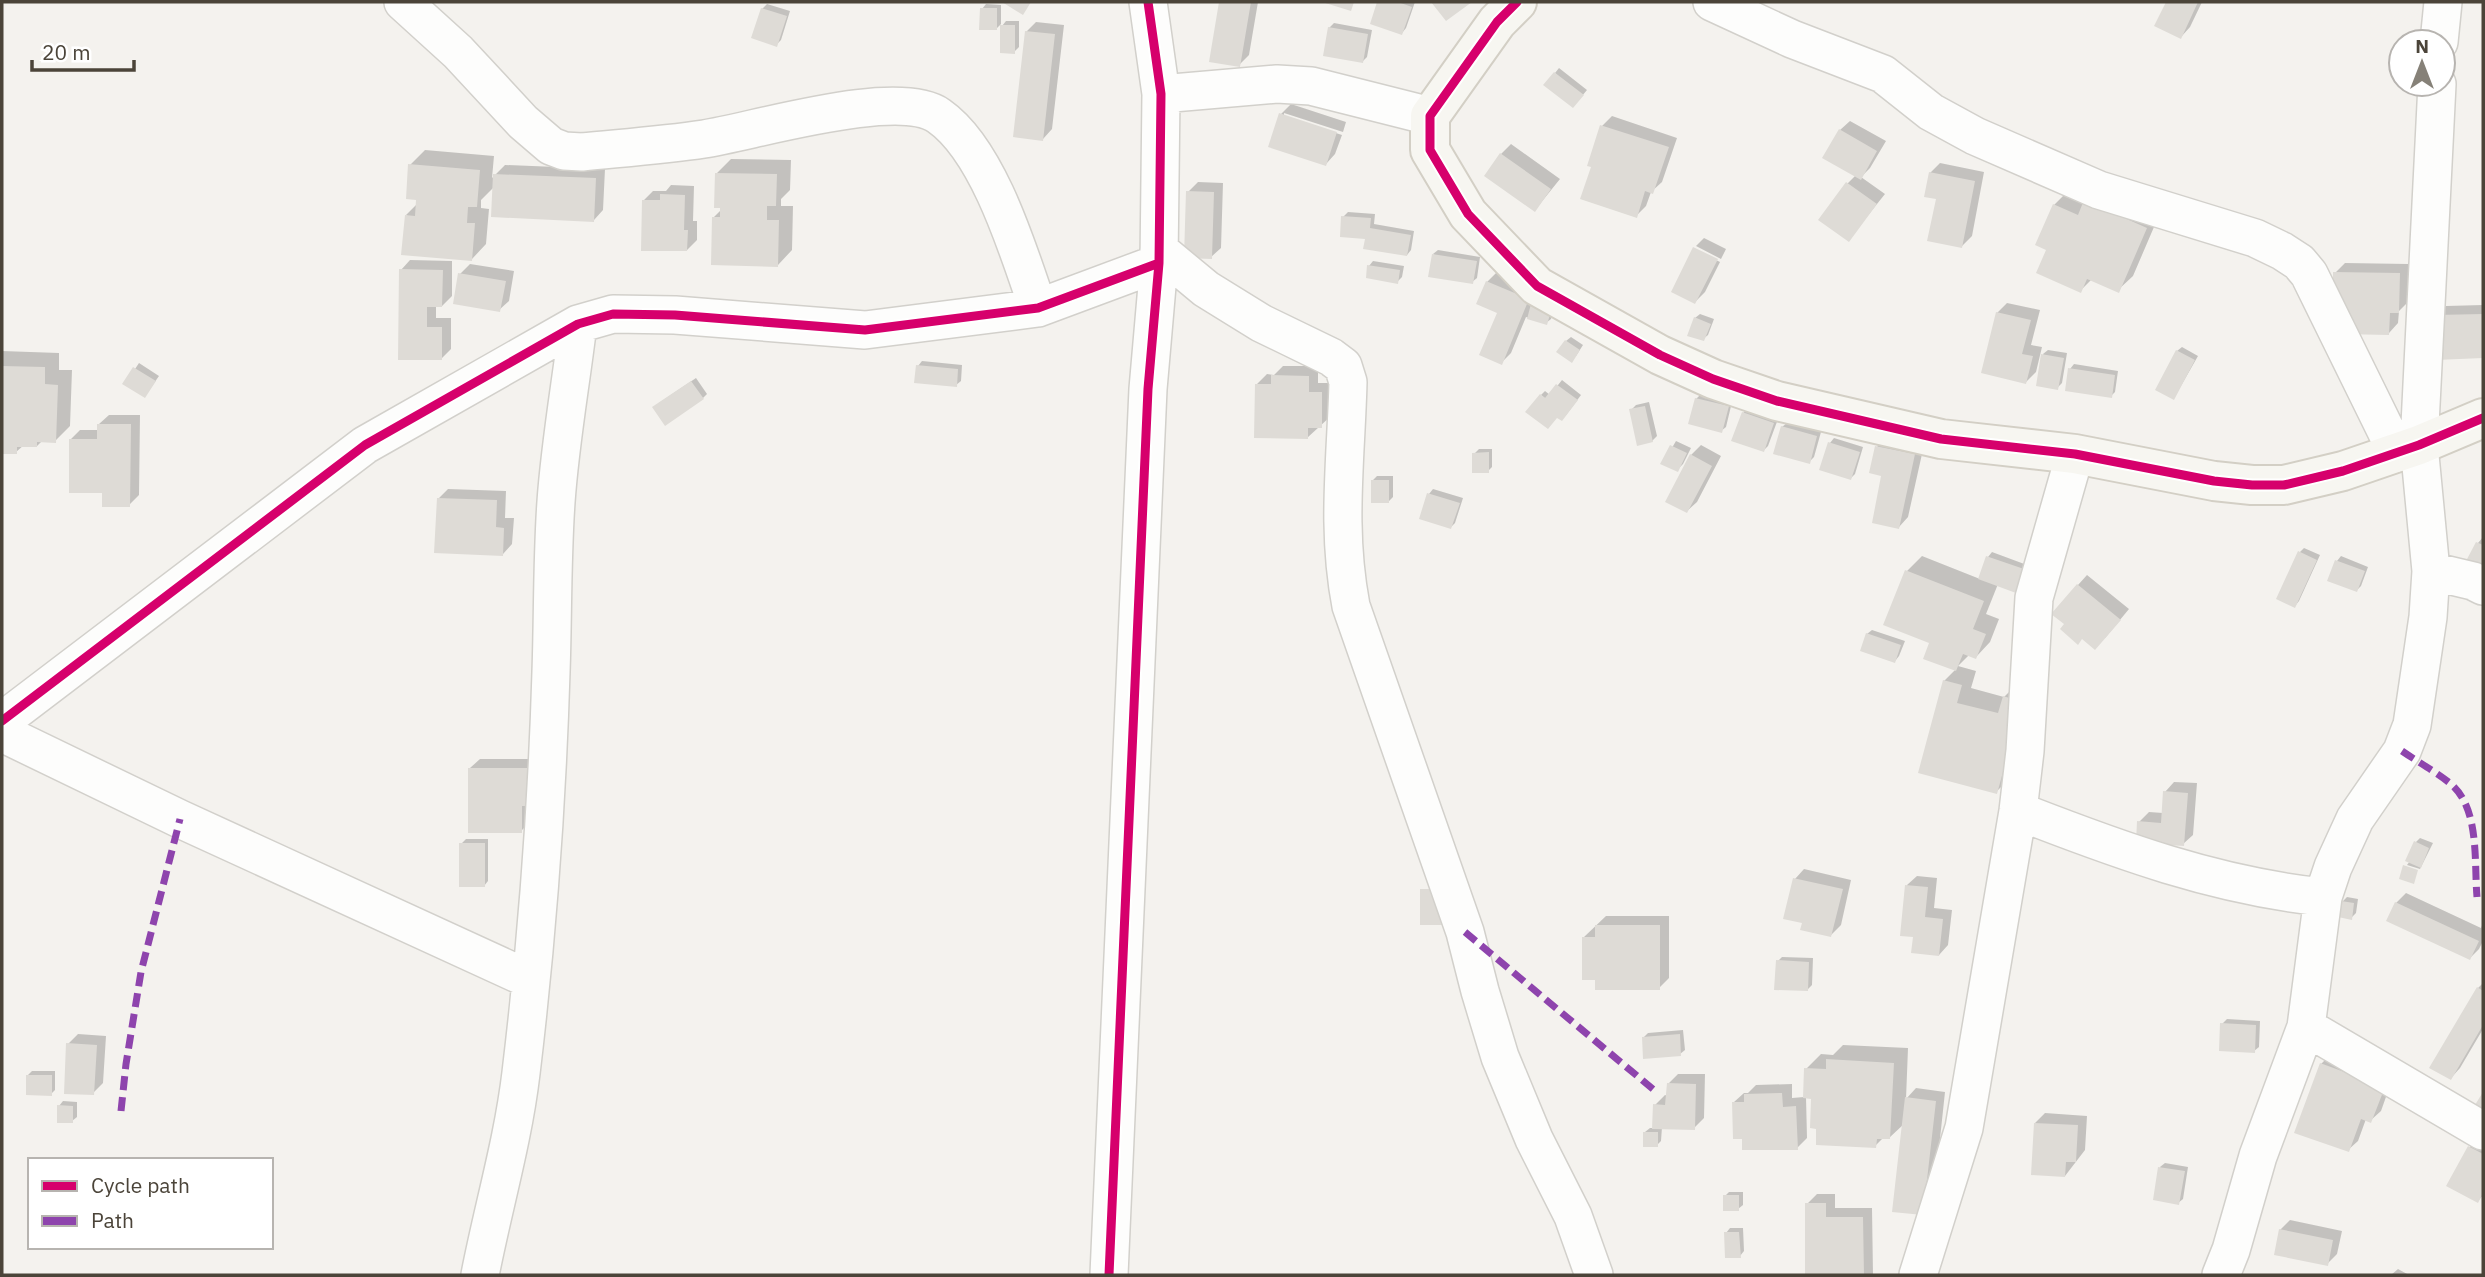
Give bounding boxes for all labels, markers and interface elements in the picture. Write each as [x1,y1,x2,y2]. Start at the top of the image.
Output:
scale bar [32,28,133,72]
north arrow [2387,28,2457,98]
text: N [2415,34,2429,58]
text: 20 m [42,38,91,66]
legend [28,1158,273,1249]
text: Cycle path [91,1171,190,1199]
text: Path [91,1206,134,1234]

